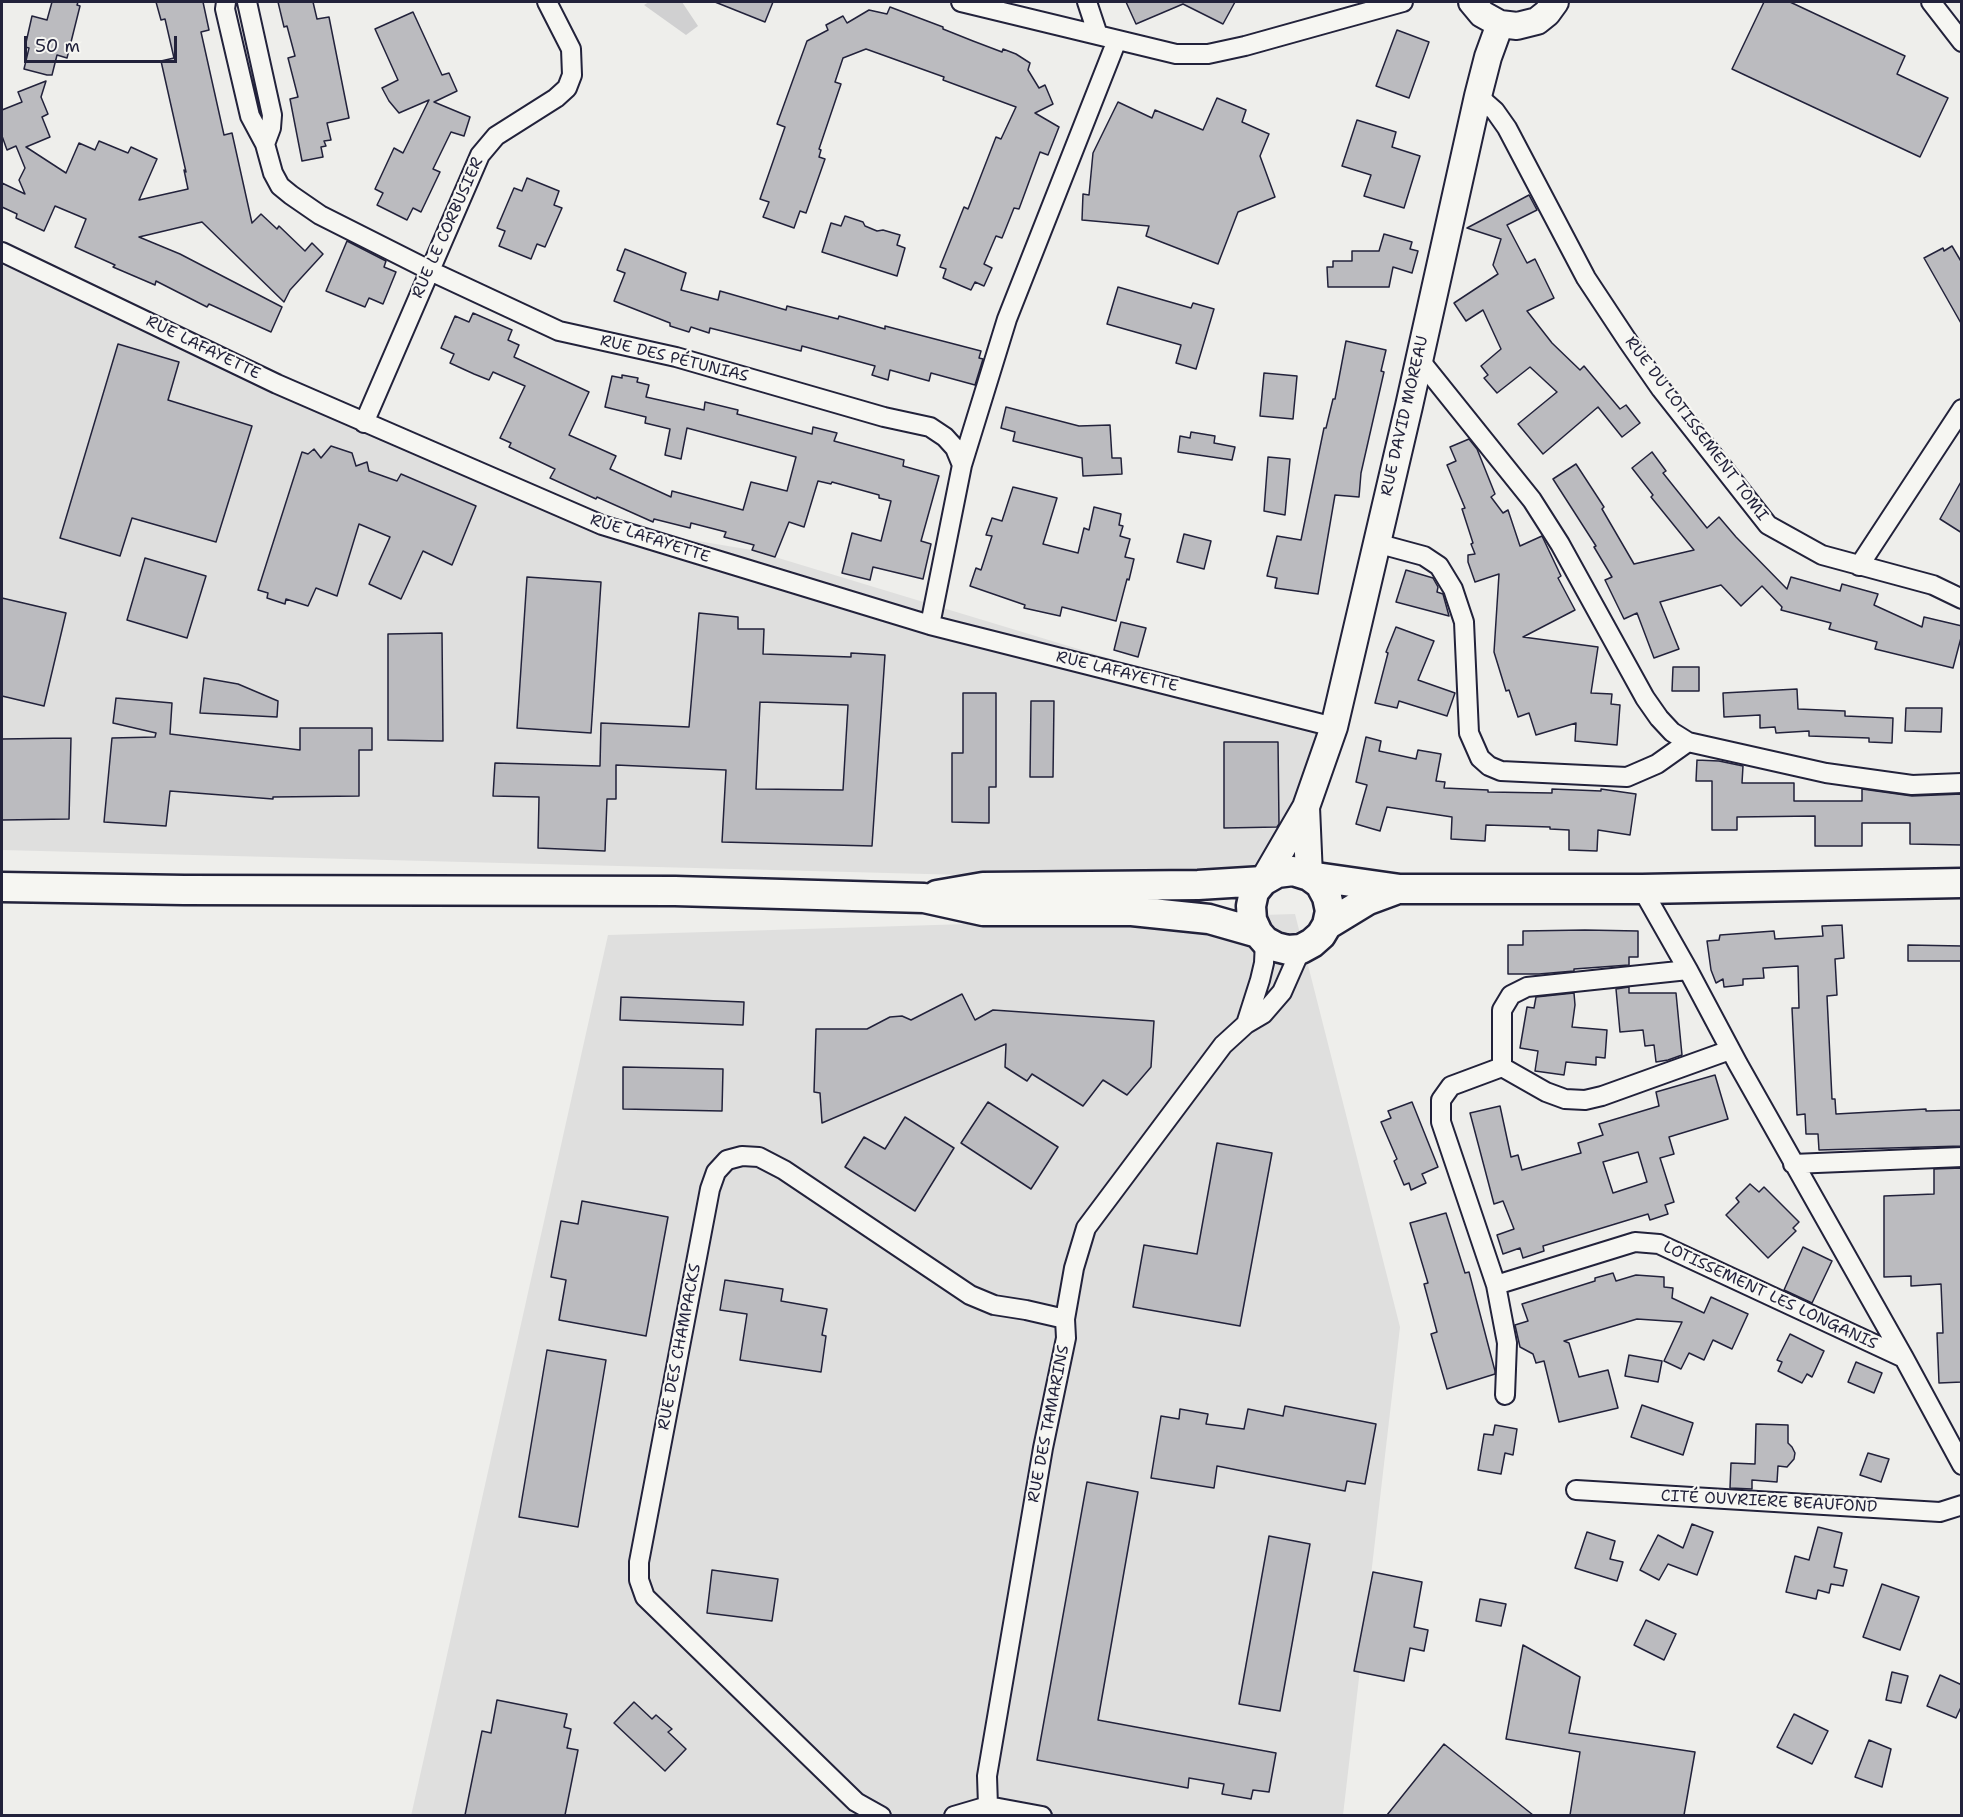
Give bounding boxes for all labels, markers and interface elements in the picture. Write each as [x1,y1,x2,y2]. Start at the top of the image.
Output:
scale bar [27,24,180,62]
text: 50 m [35,34,80,58]
street label: RUE LE CORBUSIER [408,155,488,301]
street label: RUE LAFAYETTE [143,312,263,384]
street label: RUE DES PÉTUNIAS [598,331,750,387]
street label: RUE DU LOTISSEMENT TOMI [1620,333,1772,525]
street label: RUE DAVID MOREAU [1377,334,1433,498]
street label: RUE LAFAYETTE [588,511,712,567]
street label: RUE LAFAYETTE [1054,648,1180,696]
street label: LOTISSEMENT LES LONGANIS [1660,1238,1880,1354]
street label: RUE DES CHAMPACKS [654,1262,706,1432]
street label: RUE DES TAMARINS [1024,1344,1074,1504]
street label: CITÉ OUVRIERE BEAUFOND [1660,1487,1878,1517]

